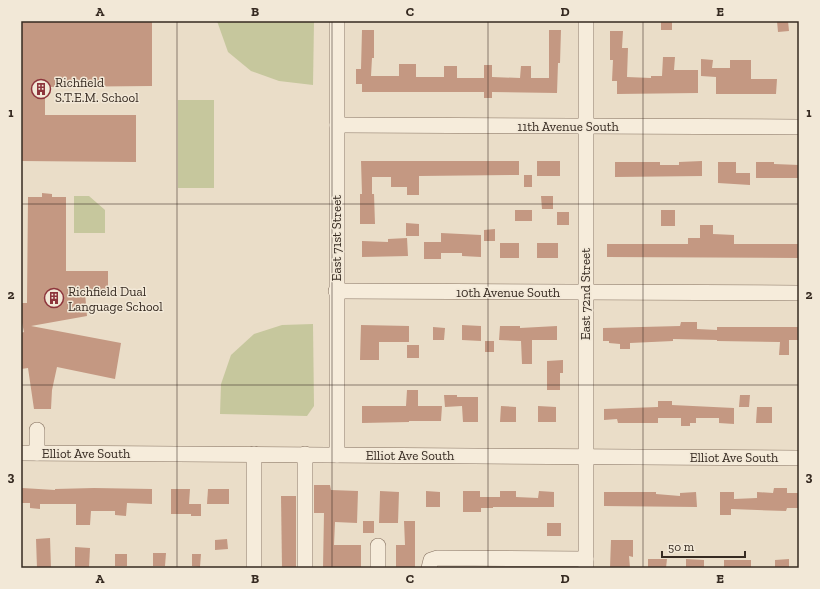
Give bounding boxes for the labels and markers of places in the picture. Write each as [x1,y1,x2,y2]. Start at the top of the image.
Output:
place label: Richfield S.T.E.M. School [55,75,139,105]
building icon: Richfield S.T.E.M. School [30,78,52,100]
place label: Richfield Dual Language School [68,284,163,314]
building icon: Richfield Dual Language School [43,287,65,309]

